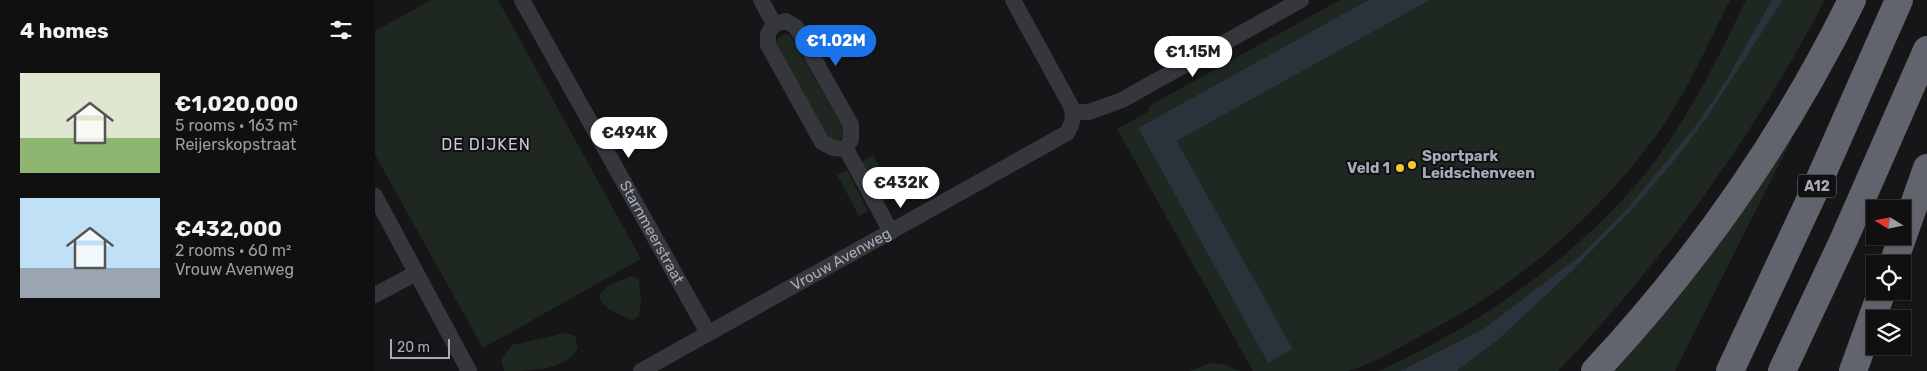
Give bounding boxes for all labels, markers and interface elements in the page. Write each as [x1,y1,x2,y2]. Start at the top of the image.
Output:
icon: filters [327,16,355,44]
text: 4 homes [20,18,109,43]
pin: €1.02M [795,24,877,67]
text: €1.02M [806,31,866,50]
pin: €1.15M [1152,36,1234,78]
text: €1.15M [1165,42,1221,61]
text: €1,020,000 [175,91,298,116]
icon: home [60,93,120,153]
text: 5 rooms · 163 m² [175,116,298,135]
pin: €494K [594,116,664,159]
text: €494K [601,123,657,142]
text: Reijerskopstraat [175,135,296,154]
district label: DE DIJKEN [441,135,531,154]
place label: Sportpark Leidschenveen [1422,147,1535,182]
place label: Veld 1 [1347,159,1390,177]
marker: Sportpark Leidschenveen [1406,159,1418,171]
marker: Veld 1 [1394,162,1406,174]
pin: €432K [866,166,936,209]
text: €432K [873,173,929,192]
road number: A12 [1798,175,1836,198]
street label: Starnmeerstraat [616,177,688,287]
north arrow [1866,200,1911,245]
map controls [1866,200,1911,355]
text: €432,000 [175,216,282,241]
icon: home [60,218,120,278]
street label: Vrouw Avenweg [788,224,894,294]
text: 2 rooms · 60 m² [175,241,292,260]
button: locate [1866,255,1911,300]
text: Vrouw Avenweg [175,260,294,279]
button: layers [1866,310,1911,355]
scale bar [390,336,450,359]
text: 20 m [397,339,430,356]

